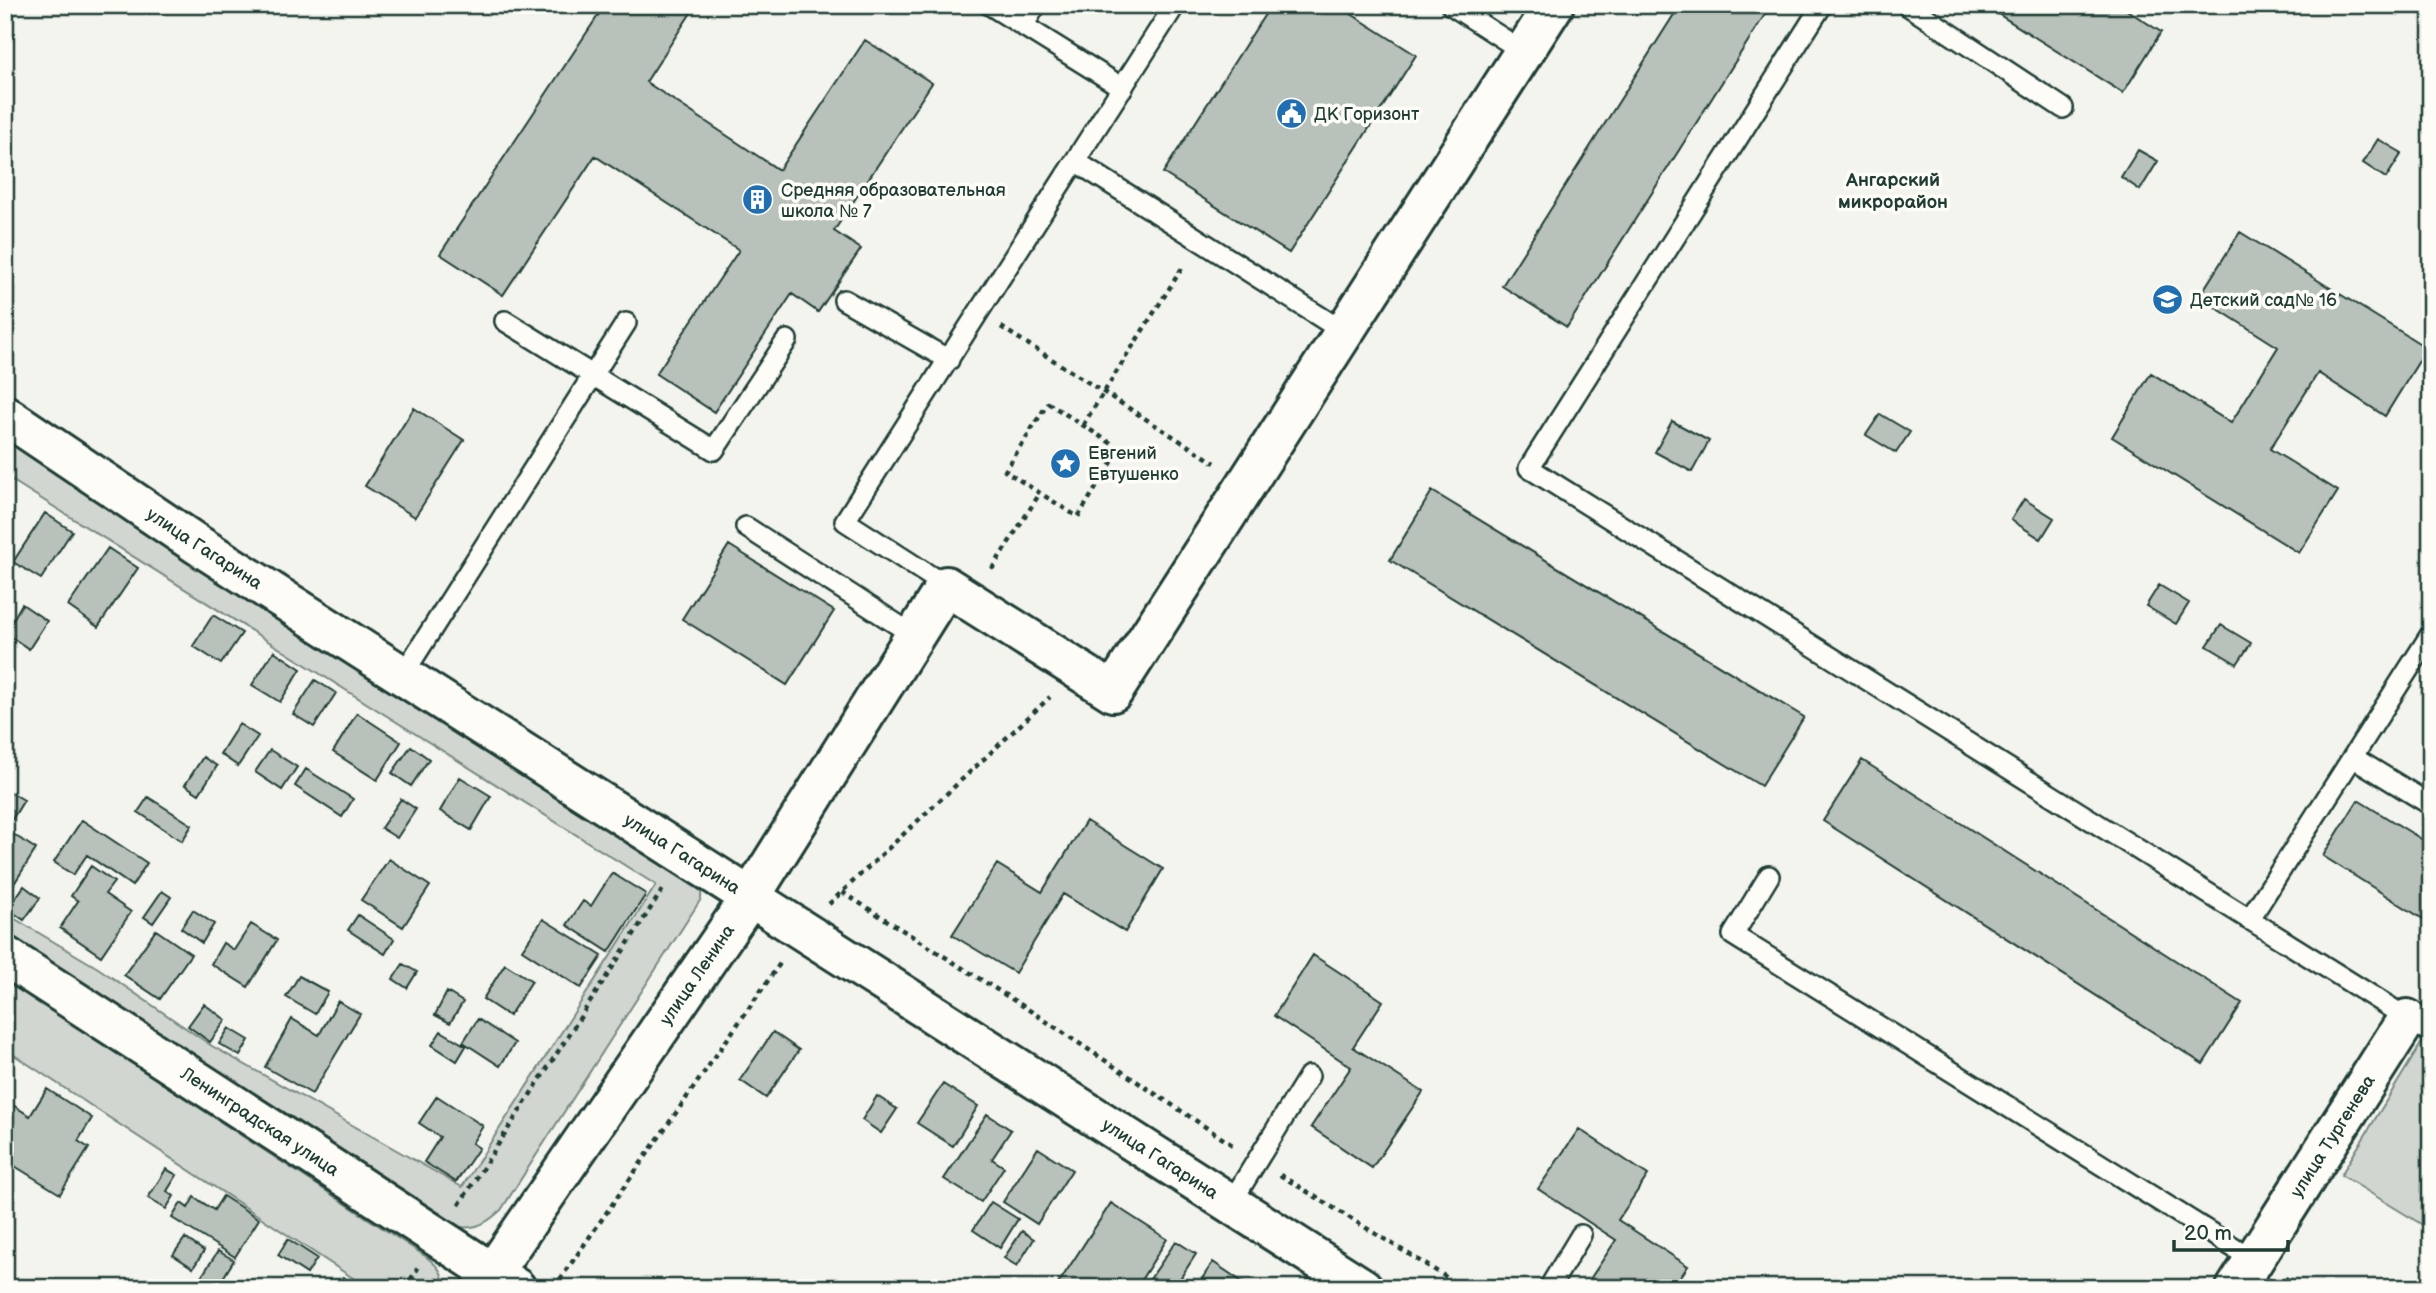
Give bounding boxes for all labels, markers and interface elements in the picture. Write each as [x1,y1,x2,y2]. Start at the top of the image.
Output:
public building icon: ДК Горизонт [1274,97,1308,131]
place label: ДК Горизонт [1314,104,1420,125]
district label: Ангарский микрорайон [1838,169,1948,214]
place label: Средняя образовательная школа № 7 [781,180,1006,222]
building icon: Средняя образовательная школа № 7 [741,183,775,217]
school or university icon: Детский сад№ 16 [2150,283,2184,317]
place label: Детский сад№ 16 [2190,290,2337,311]
place label: Евгений Евтушенко [1088,443,1179,485]
place icon: Евгений Евтушенко [1048,446,1082,480]
street label: улица Гагарина [143,503,266,594]
street label: улица Гагарина [620,809,744,899]
street label: улица Ленина [656,920,739,1029]
street label: Ленинградская улица [176,1063,343,1181]
street label: улица Тургенева [2286,1071,2380,1202]
street label: улица Гагарина [1098,1114,1222,1204]
scale bar [2174,1209,2287,1253]
text: 20 m [2184,1221,2232,1246]

